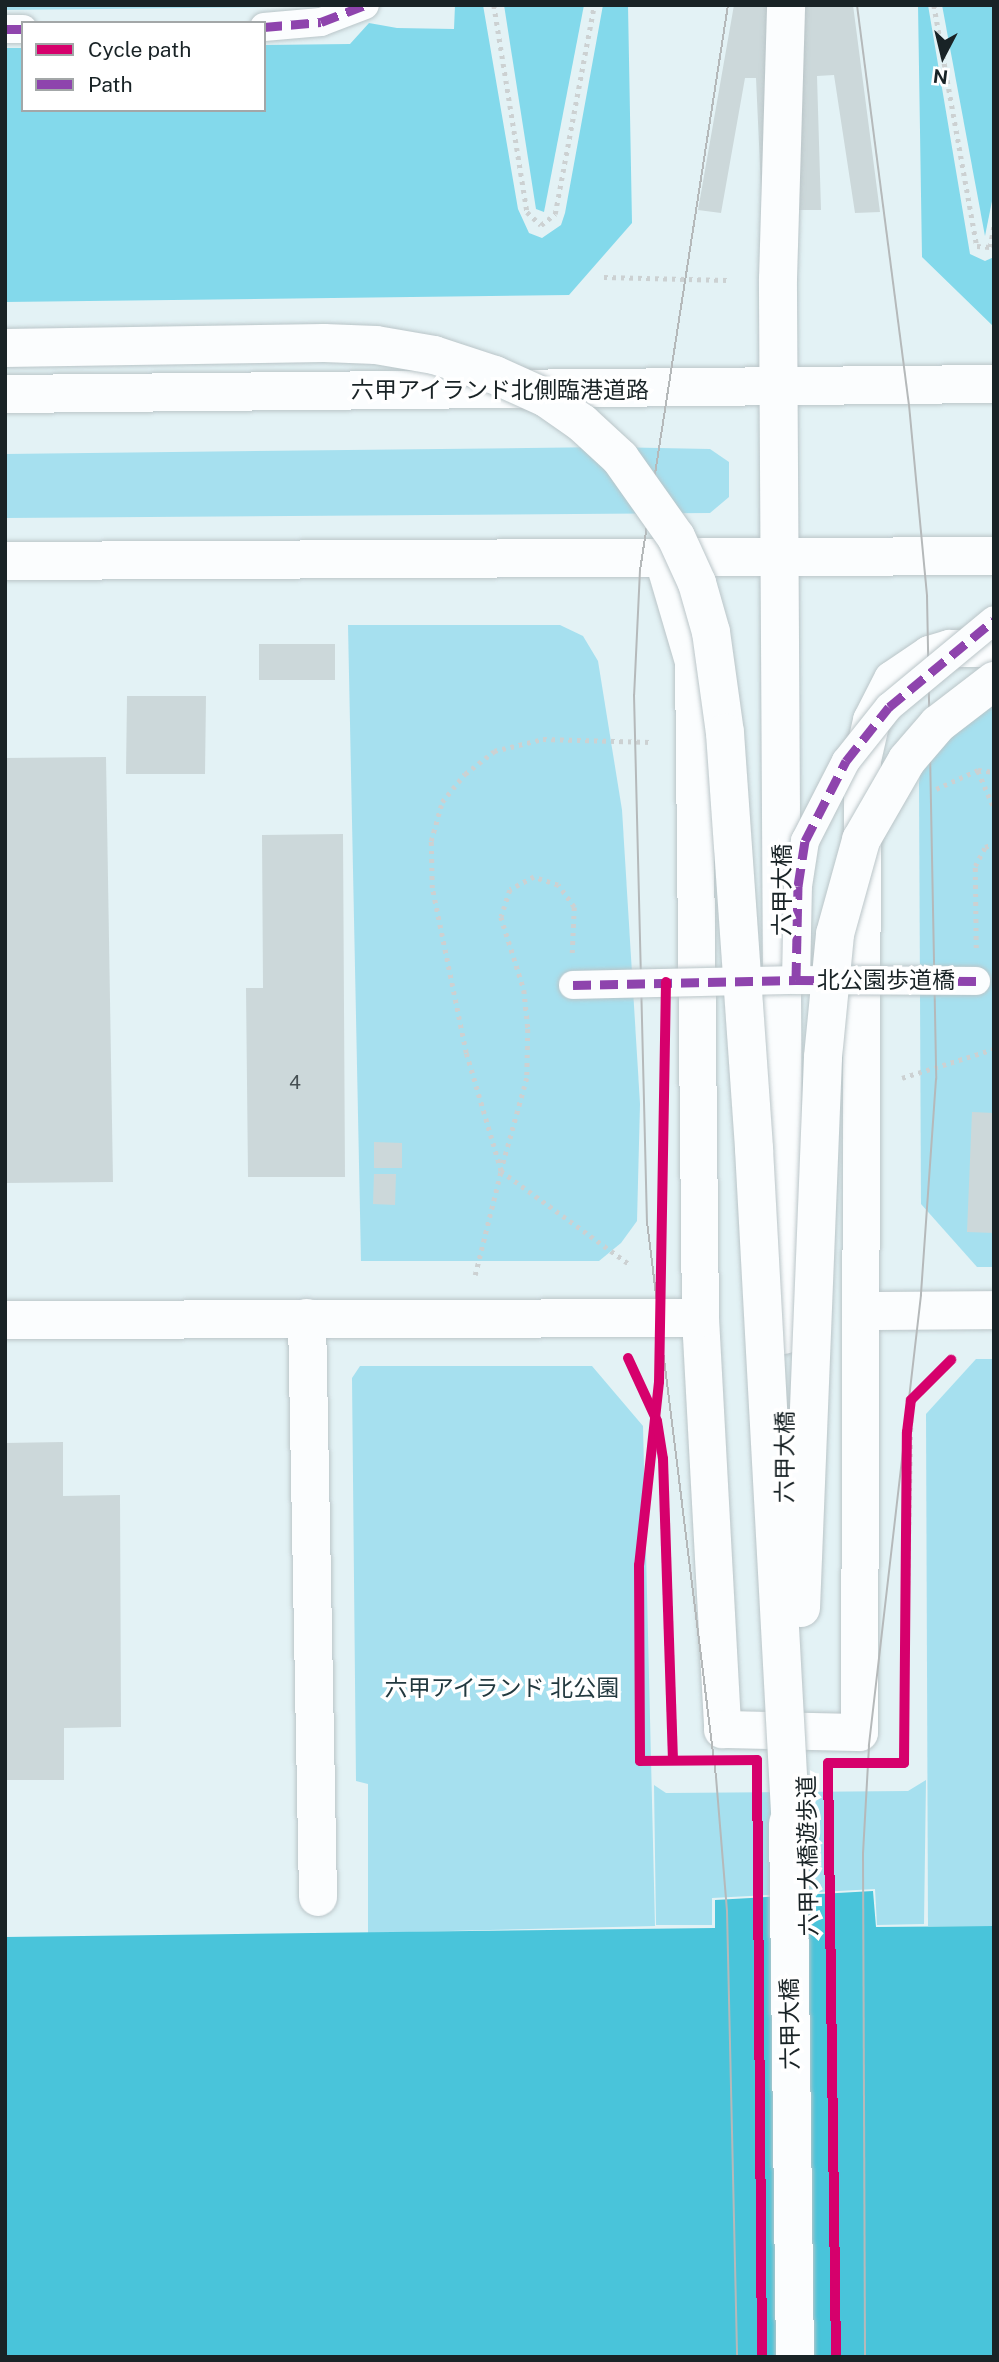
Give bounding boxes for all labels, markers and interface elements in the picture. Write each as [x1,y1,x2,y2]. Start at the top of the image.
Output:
legend [21,21,266,112]
north arrow [908,21,978,91]
text: Cycle path [88,37,191,62]
text: N [932,65,949,89]
text: Path [88,72,133,97]
street label: 六甲アイランド北側臨港道路 [351,376,649,404]
street label: 六甲大橋 [768,844,796,936]
street label: 北公園歩道橋 [817,966,955,994]
house number: 4 [289,1072,301,1094]
street label: 六甲大橋 [771,1411,799,1503]
park label: 六甲アイランド 北公園 [384,1674,620,1702]
street label: 六甲大橋遊歩道 [793,1775,823,1937]
street label: 六甲大橋 [775,1978,805,2070]

